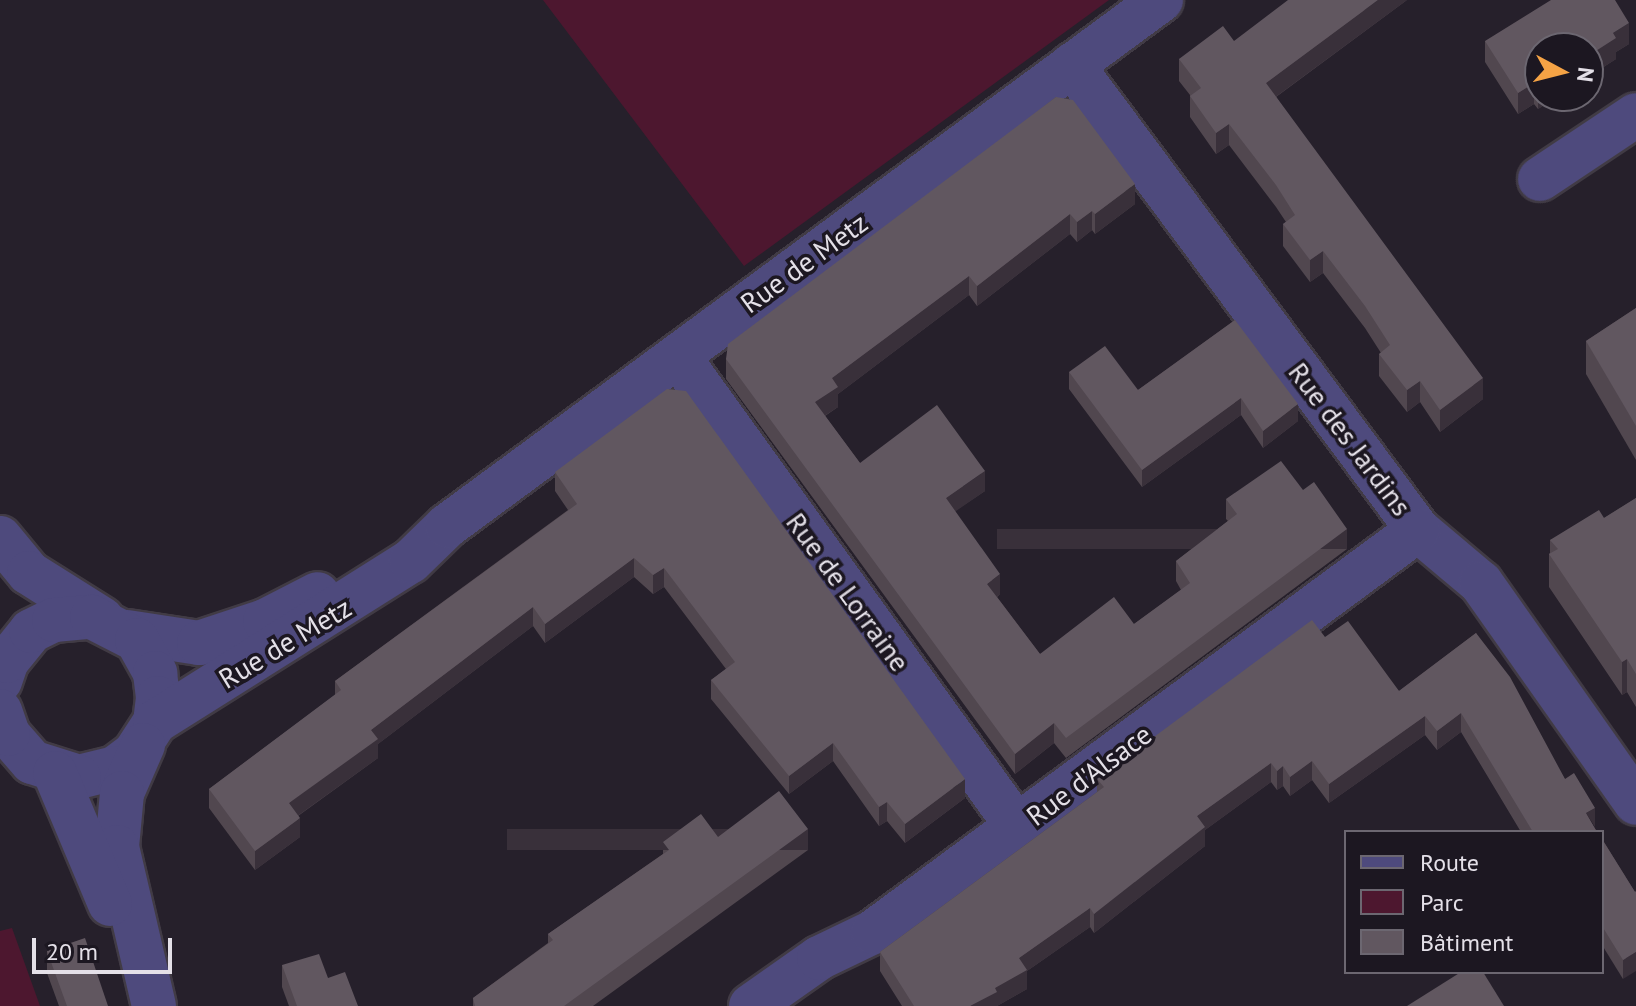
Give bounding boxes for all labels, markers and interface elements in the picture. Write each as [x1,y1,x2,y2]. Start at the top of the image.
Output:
north arrow [1524,32,1604,112]
text: N [1571,66,1601,84]
street label: Rue de Metz [734,206,874,320]
street label: Rue des Jardins [1282,356,1418,522]
street label: Rue de Lorraine [779,506,917,678]
street label: Rue de Metz [213,590,357,696]
street label: Rue d'Alsace [1020,717,1158,833]
legend [1344,830,1604,974]
text: Route [1420,847,1479,878]
text: Parc [1420,887,1463,918]
scale bar [36,922,176,972]
text: Bâtiment [1420,927,1513,958]
text: 20 m [46,936,98,967]

